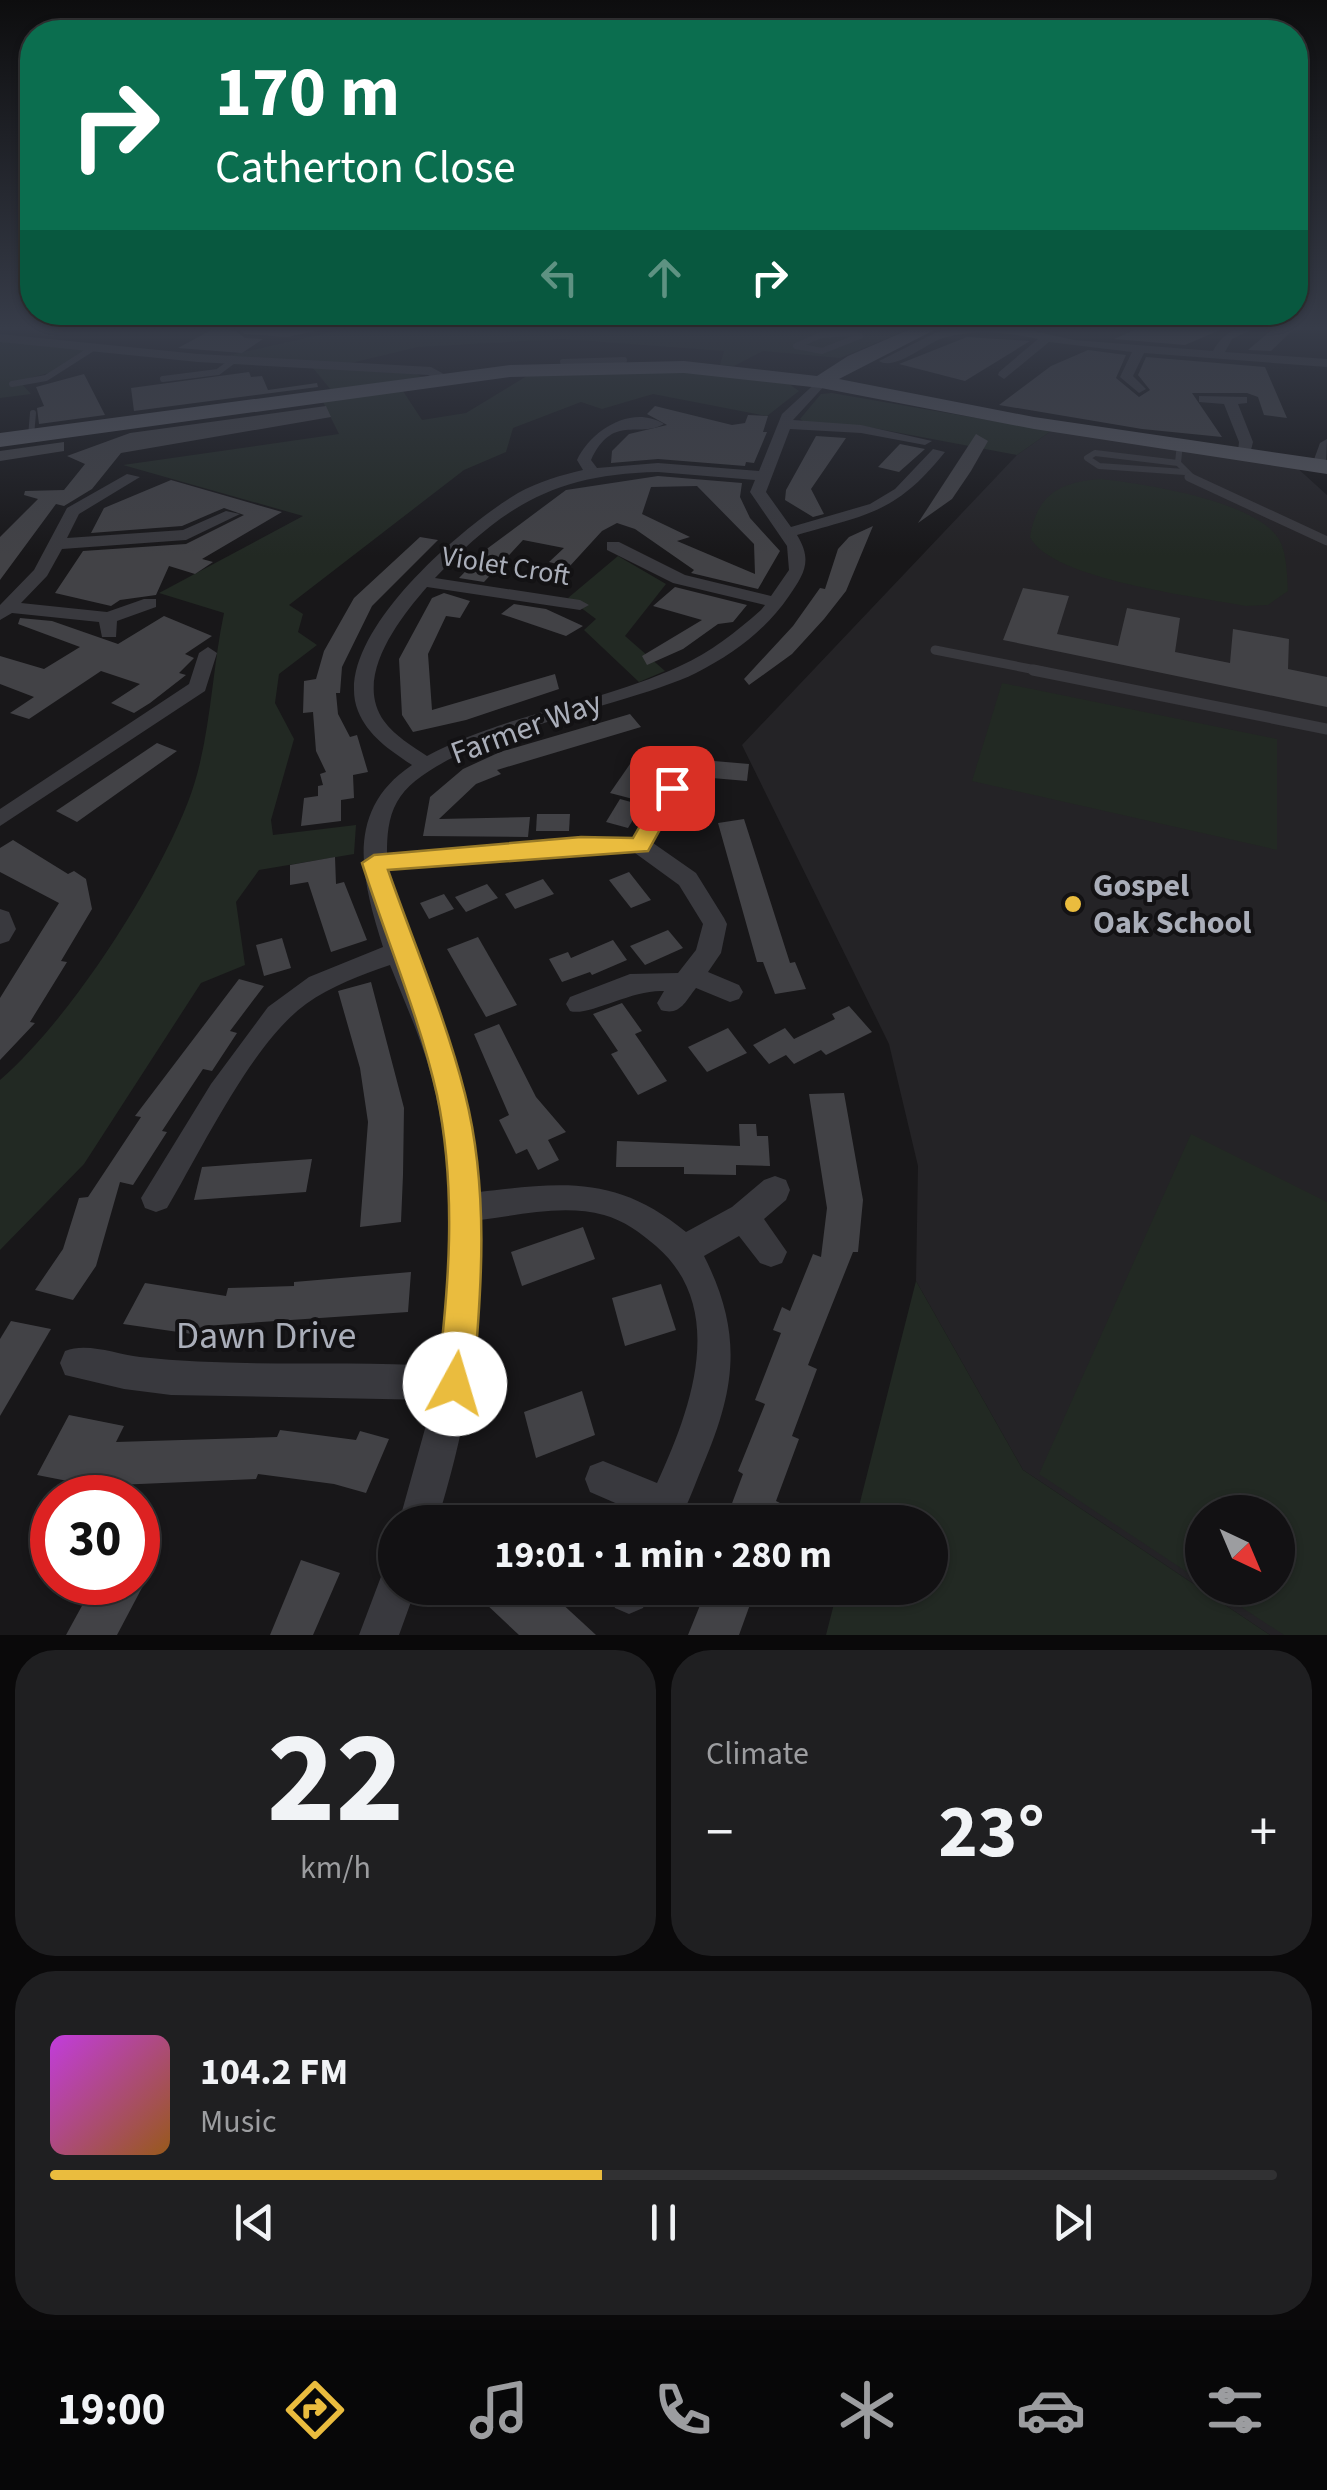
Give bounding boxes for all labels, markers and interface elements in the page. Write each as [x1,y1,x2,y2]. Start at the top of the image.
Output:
text: 170 m [215,43,400,143]
icon: right [50,60,180,190]
text: Catherton Close [215,136,516,200]
icon: left [532,250,587,305]
icon: ahead [637,250,692,305]
icon: right [742,250,797,305]
street label: Violet Croft [439,536,573,596]
street label: Farmer Way [444,679,608,777]
pin [630,746,715,831]
icon: arrive [645,761,700,816]
place label: Gospel Oak School [1093,863,1251,946]
marker: Gospel Oak School [1062,893,1084,915]
street label: Dawn Drive [176,1309,356,1363]
position arrow [403,1332,507,1436]
speed limit sign: 30 [30,1475,160,1605]
north arrow [1185,1495,1295,1605]
map controls [1185,1495,1295,1605]
text: 19:01 · 1 min · 280 m [494,1528,832,1582]
text: 22 [267,1687,404,1872]
text: Climate [706,1731,809,1777]
text: 23° [938,1779,1045,1886]
text: − [706,1794,733,1872]
text: + [1250,1794,1277,1872]
text: km/h [300,1845,371,1891]
text: 104.2 FM [200,2045,348,2099]
text: Music [200,2099,277,2145]
icon: previous [227,2195,282,2250]
icon: pause [636,2195,691,2250]
icon: next [1045,2195,1100,2250]
icon: directions [280,2375,350,2445]
icon: music [464,2375,534,2445]
icon: phone [648,2375,718,2445]
icon: climate [832,2375,902,2445]
icon: car [1016,2375,1086,2445]
icon: filters [1200,2375,1270,2445]
text: 19:00 [57,2378,166,2442]

